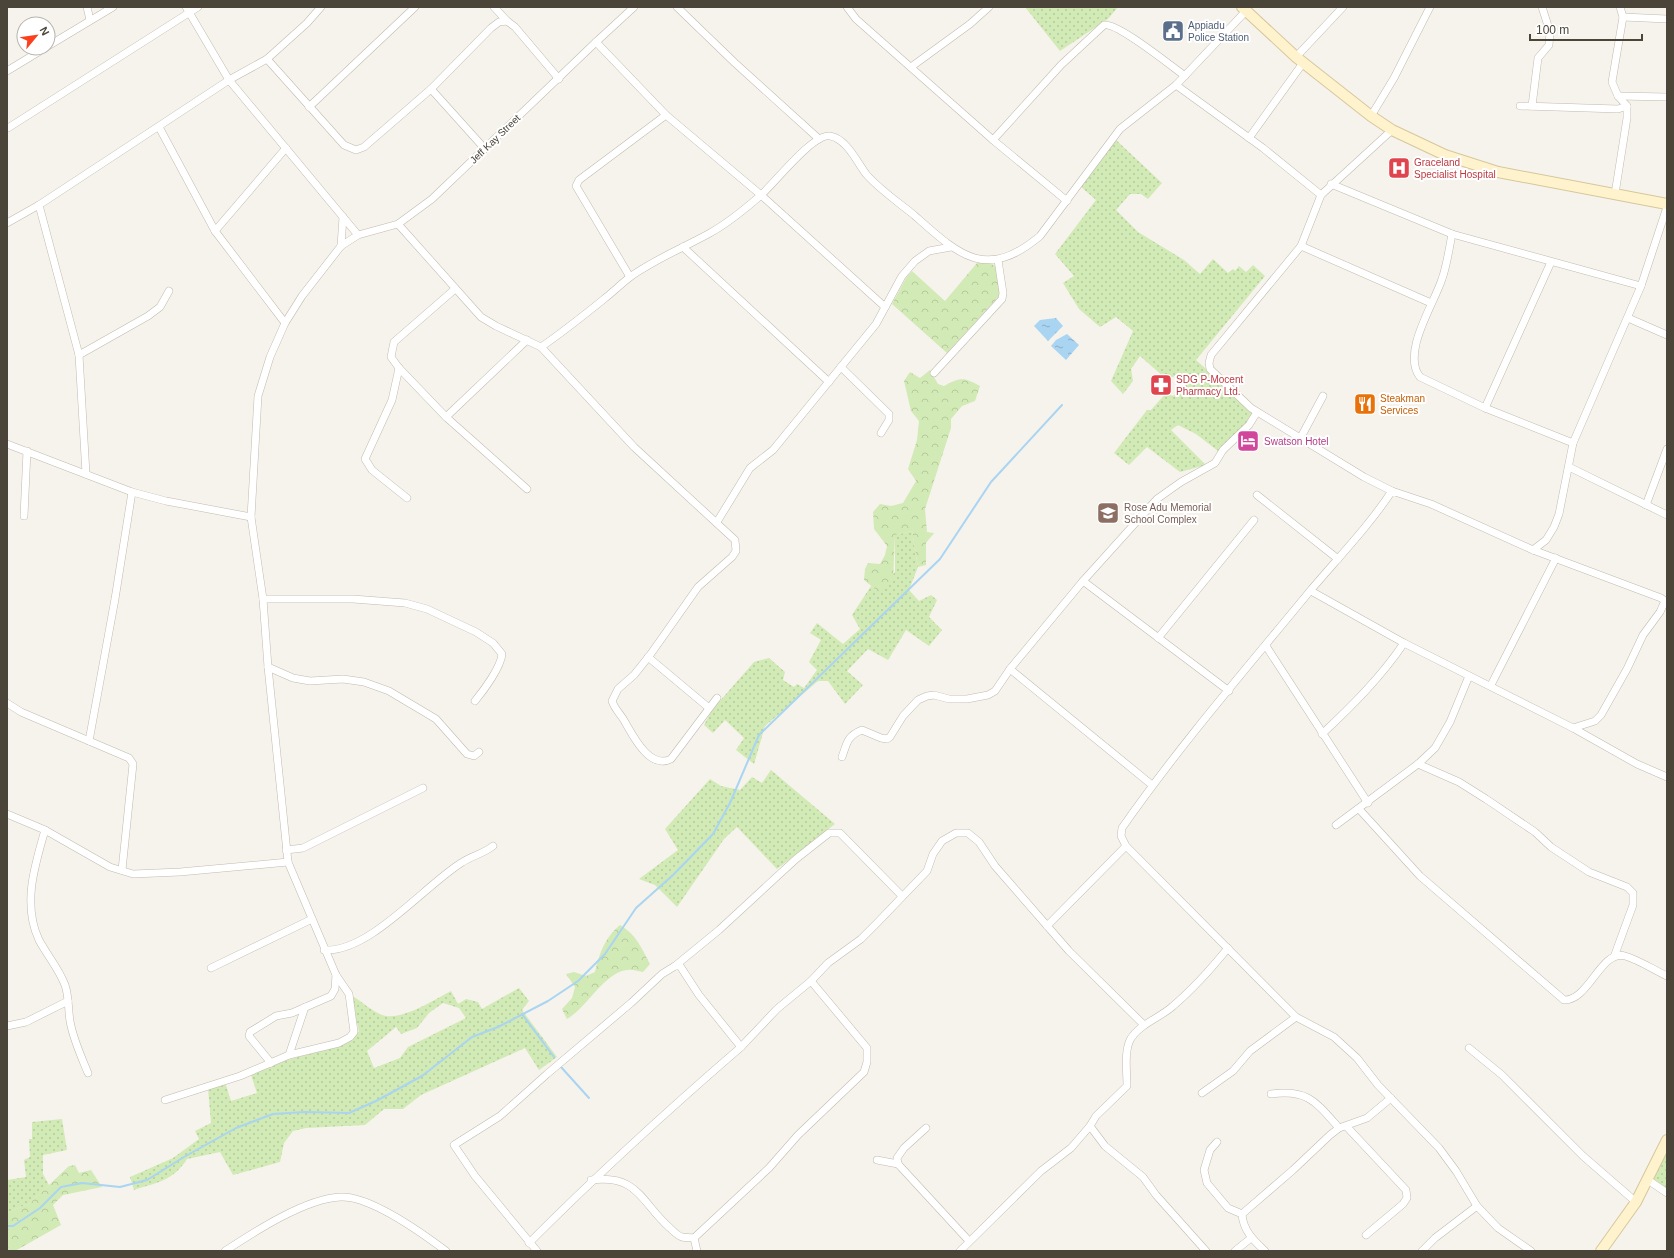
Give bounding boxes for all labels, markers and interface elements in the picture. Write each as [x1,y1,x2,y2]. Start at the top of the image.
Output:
north arrow [16,16,56,56]
scale bar [1530,16,1642,42]
public building icon: Appiadu Police Station [1160,18,1186,44]
place label: Appiadu Police Station [1188,20,1249,43]
text: 100 m [1536,23,1569,37]
text: N [38,25,52,38]
street label: Jeff Kay Street [468,112,523,166]
hospital icon: Graceland Specialist Hospital [1386,155,1412,181]
place label: Graceland Specialist Hospital [1414,157,1496,180]
pharmacy icon: SDG P-Mocent Pharmacy Ltd. [1148,372,1174,398]
place label: SDG P-Mocent Pharmacy Ltd. [1176,374,1243,397]
restaurant icon: Steakman Services [1352,391,1378,417]
place label: Steakman Services [1380,393,1425,416]
hotel icon: Swatson Hotel [1235,428,1261,454]
place label: Swatson Hotel [1264,436,1328,447]
school or university icon: Rose Adu Memorial School Complex [1095,500,1121,526]
place label: Rose Adu Memorial School Complex [1124,502,1211,525]

